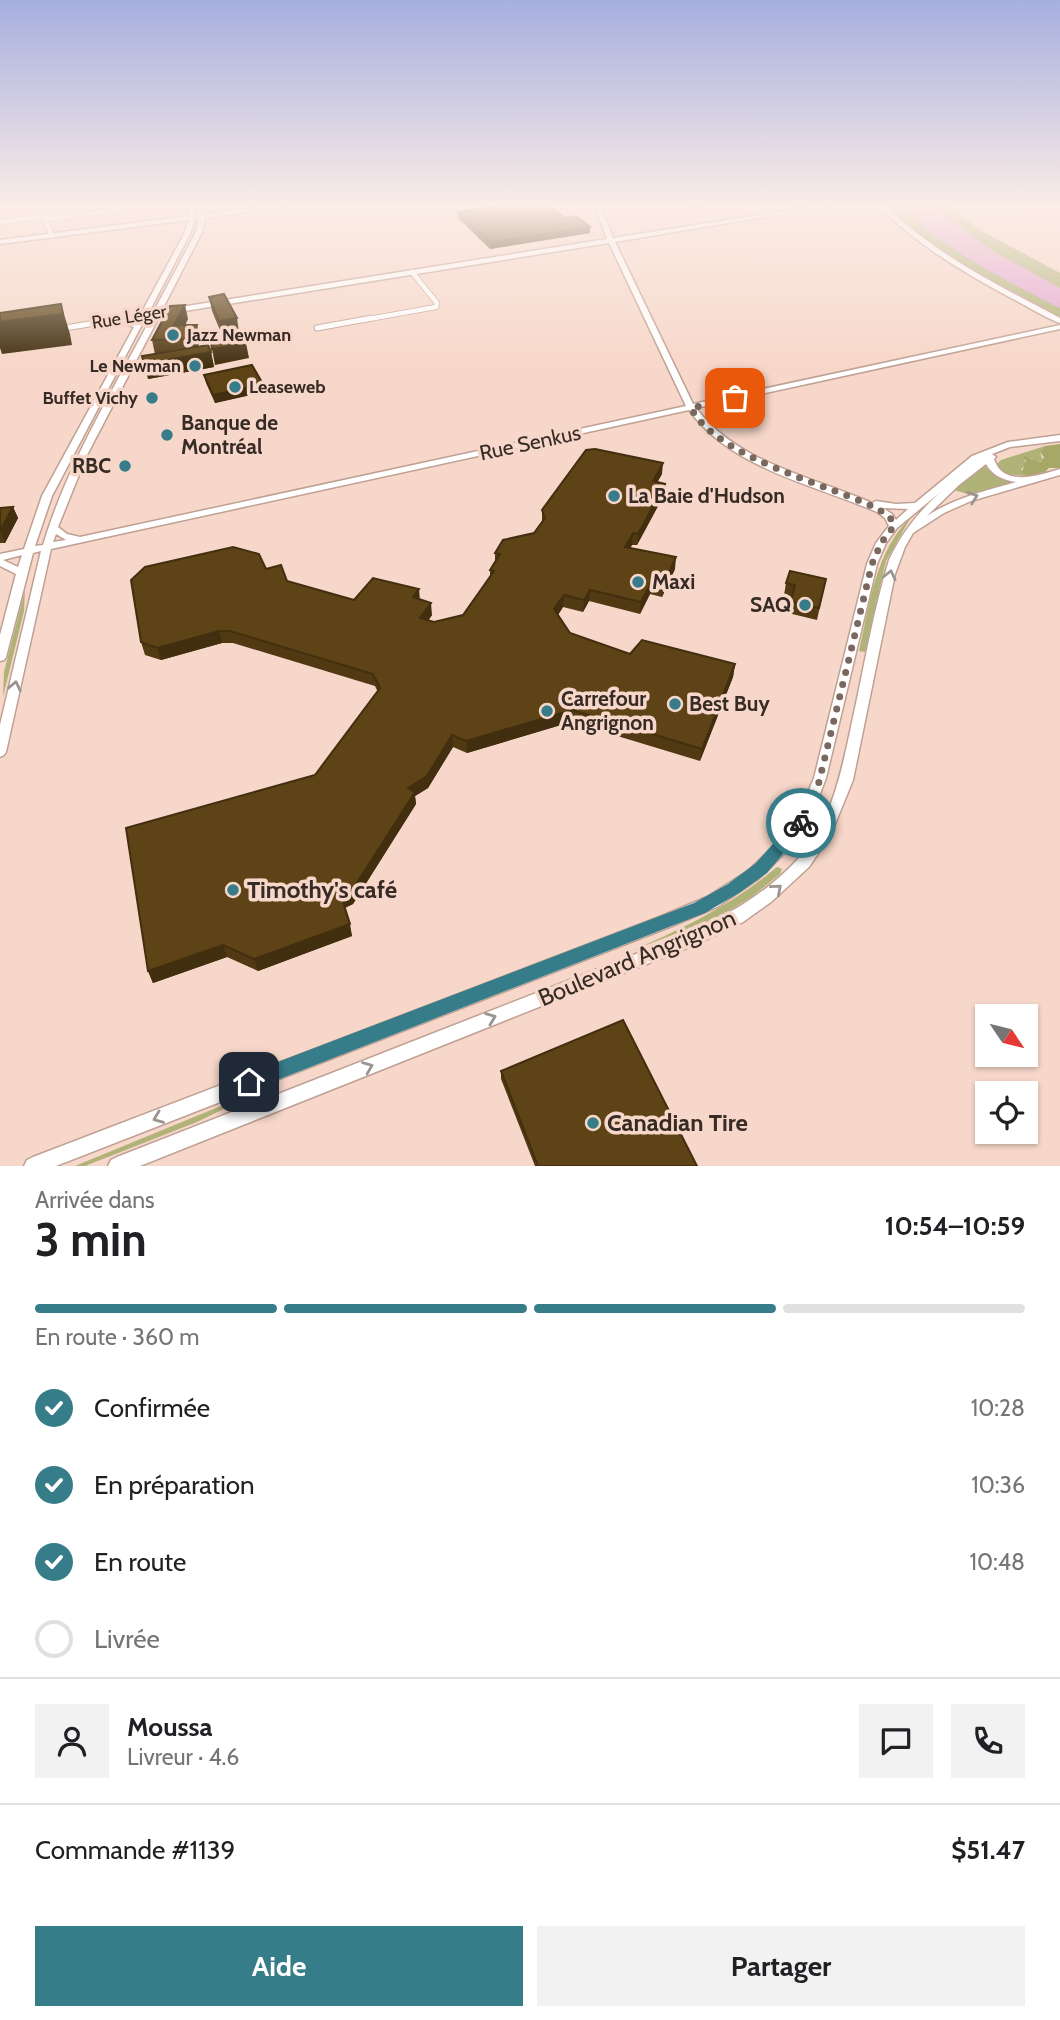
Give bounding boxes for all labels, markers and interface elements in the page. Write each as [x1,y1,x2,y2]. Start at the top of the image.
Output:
street label: Rue Léger [90,300,168,334]
place label: Jazz Newman [186,324,291,346]
marker: Jazz Newman [165,327,181,343]
place label: Le Newman [89,355,181,377]
marker: Le Newman [187,358,203,374]
pin [705,368,765,428]
place label: Leaseweb [249,376,326,398]
marker: Leaseweb [227,379,243,395]
icon: bag [716,379,754,417]
place label: Buffet Vichy [42,387,138,409]
marker: Buffet Vichy [144,390,160,406]
place label: Banque de Montréal [181,410,278,459]
street label: Rue Senkus [477,420,583,465]
marker: Banque de Montréal [159,427,175,443]
place label: RBC [72,453,111,478]
marker: RBC [117,458,133,474]
place label: La Baie d'Hudson [628,483,785,508]
marker: La Baie d'Hudson [606,488,622,504]
one-way arrow [966,491,978,506]
place label: Maxi [652,569,695,594]
one-way arrow [882,569,897,581]
marker: Maxi [630,574,646,590]
place label: SAQ [750,592,791,617]
marker: SAQ [797,597,813,613]
one-way arrow [6,680,21,692]
place label: Carrefour Angrignon [561,686,654,735]
place label: Best Buy [689,691,770,716]
marker: Best Buy [667,696,683,712]
marker: Carrefour Angrignon [539,703,555,719]
courier [766,788,836,858]
icon: bike [782,804,820,842]
place label: Timothy's café [247,875,397,904]
marker: Timothy's café [225,882,241,898]
one-way arrow [769,885,782,897]
street label: Boulevard Angrignon [534,903,740,1012]
north arrow [975,1004,1038,1068]
map controls [975,1004,1038,1144]
one-way arrow [485,1012,497,1026]
pin [219,1052,279,1112]
one-way arrow [362,1061,374,1075]
icon: home [230,1063,268,1101]
button: locate [975,1081,1038,1144]
place label: Canadian Tire [607,1108,748,1137]
one-way arrow [152,1109,164,1123]
marker: Canadian Tire [585,1115,601,1131]
text: Arrivée dans [35,1186,155,1214]
text: 10:54–10:59 [885,1210,1025,1242]
text: 3 min [35,1212,147,1268]
text: En route · 360 m [35,1323,199,1351]
icon: check [35,1389,73,1427]
text: Confirmée [94,1392,210,1424]
text: 10:28 [971,1394,1025,1422]
icon: check [35,1466,73,1504]
text: En préparation [94,1469,255,1501]
text: 10:36 [971,1471,1025,1499]
icon: check [35,1543,73,1581]
text: En route [94,1546,186,1578]
text: 10:48 [969,1548,1025,1576]
text: Livrée [94,1623,160,1655]
button: person [35,1704,109,1778]
button: chat [859,1704,933,1778]
button: phone [951,1704,1025,1778]
text: Moussa [127,1711,212,1743]
text: Livreur · 4.6 [127,1743,239,1771]
text: Commande #1139 [35,1834,235,1866]
text: $51.47 [951,1834,1025,1866]
button: Aide [35,1926,523,2006]
button: Partager [537,1926,1025,2006]

